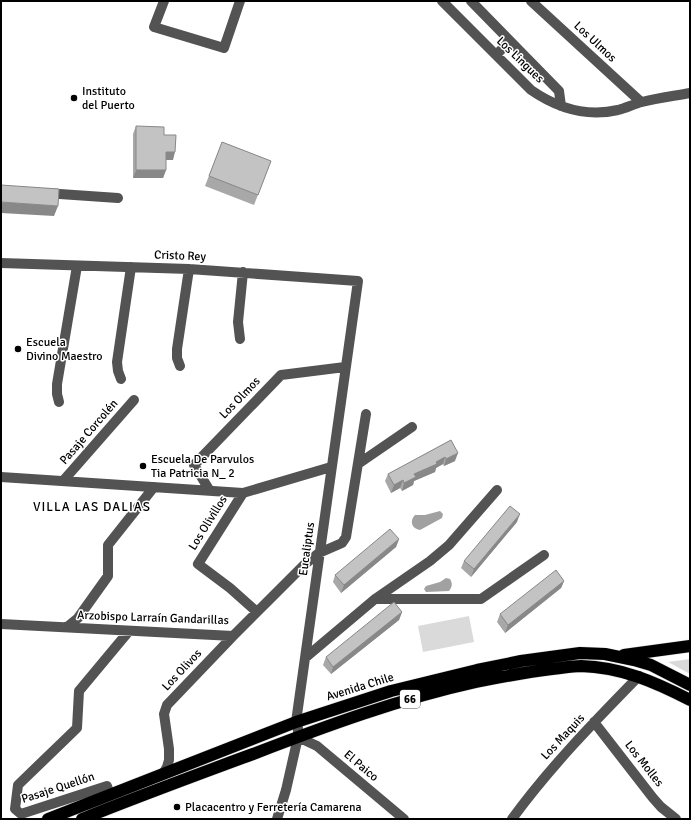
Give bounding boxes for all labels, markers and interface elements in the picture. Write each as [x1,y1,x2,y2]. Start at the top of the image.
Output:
street label: Los Ulmos [571,19,619,65]
street label: Los Lingues [493,34,547,86]
place label: Instituto del Puerto [82,84,135,113]
marker: Instituto del Puerto [69,93,79,103]
street label: Cristo Rey [154,248,207,264]
place label: Escuela Divino Maestro [26,335,103,364]
marker: Escuela Divino Maestro [13,344,23,354]
street label: Los Olmos [216,374,264,422]
street label: Pasaje Corcolén [57,396,121,468]
place label: Escuela De Parvulos Tia Patricia N_ 2 [151,452,254,481]
marker: Escuela De Parvulos Tia Patricia N_ 2 [138,461,148,471]
street label: Los Olivillos [185,493,231,553]
district label: VILLA LAS DALIAS [33,499,151,515]
street label: Eucaliptus [296,521,318,577]
street label: Arzobispo Larraín Gandarillas [77,608,229,628]
street label: Los Olivos [159,646,205,694]
street label: Avenida Chile [324,670,396,704]
road number: 66 [400,690,420,708]
street label: Los Maquis [538,711,588,763]
street label: Los Molles [621,738,667,790]
street label: El Paico [341,747,381,785]
street label: Pasaje Quellón [20,769,96,807]
place label: Placacentro y Ferretería Camarena [185,800,362,815]
marker: Placacentro y Ferretería Camarena [172,802,182,812]

